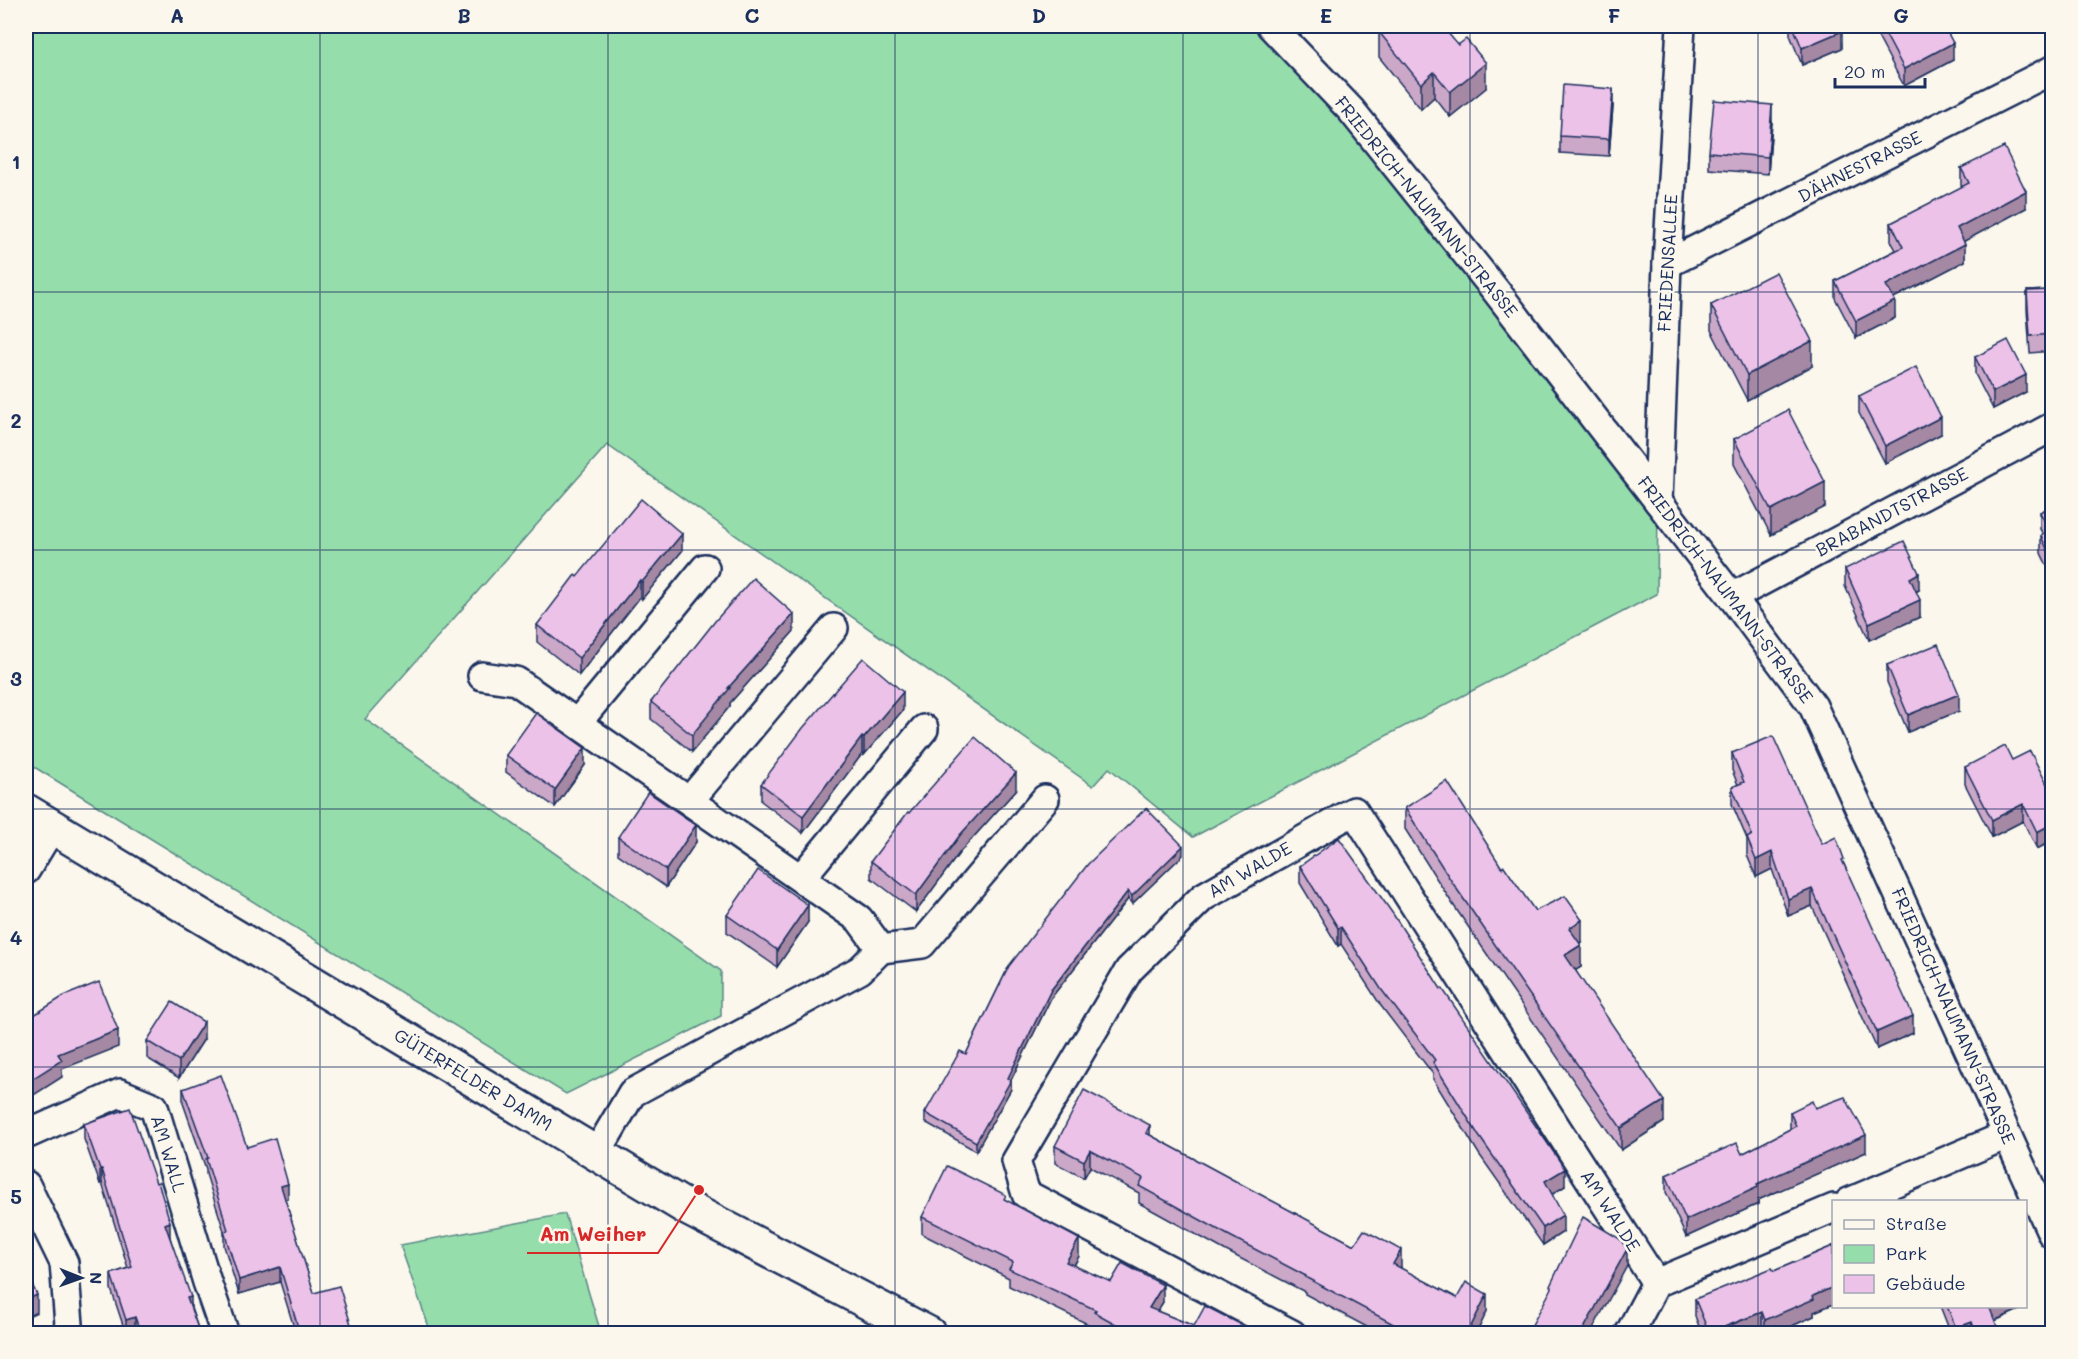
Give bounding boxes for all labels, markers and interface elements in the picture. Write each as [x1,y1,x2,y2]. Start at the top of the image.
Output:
text: A [170,2,184,28]
text: B [457,2,471,28]
text: C [745,2,760,28]
text: D [1032,2,1046,28]
text: E [1320,2,1332,28]
text: F [1608,2,1621,28]
text: G [1893,2,1909,28]
scale bar [1835,51,1925,89]
text: 20 m [1844,59,1885,83]
street label: FRIEDRICH-NAUMANN-STRASSE [1330,91,1524,322]
street label: DÄHNESTRASSE [1794,125,1926,208]
text: 1 [12,148,20,174]
street label: FRIEDENSALLEE [1651,193,1683,332]
text: 2 [10,407,22,433]
street label: BRABANDTSTRASSE [1811,461,1972,561]
street label: FRIEDRICH-NAUMANN-STRASSE [1632,471,1819,708]
text: 3 [10,665,22,691]
street label: AM WALDE [1203,835,1296,903]
street label: FRIEDRICH-NAUMANN-STRASSE [1886,884,2021,1148]
text: 4 [10,924,23,950]
street label: GÜTERFELDER DAMM [390,1022,557,1136]
street label: AM WALL [146,1112,192,1196]
street label: AM WALDE [1575,1165,1646,1256]
text: 5 [10,1183,22,1209]
legend [1832,1200,2027,1308]
text: Straße [1886,1211,1947,1235]
callout: Am Weiher [527,1215,658,1253]
text: Am Weiher [540,1220,646,1246]
text: Park [1886,1241,1927,1265]
north arrow [51,1248,111,1308]
text: Gebäude [1886,1271,1966,1295]
text: N [86,1272,107,1285]

